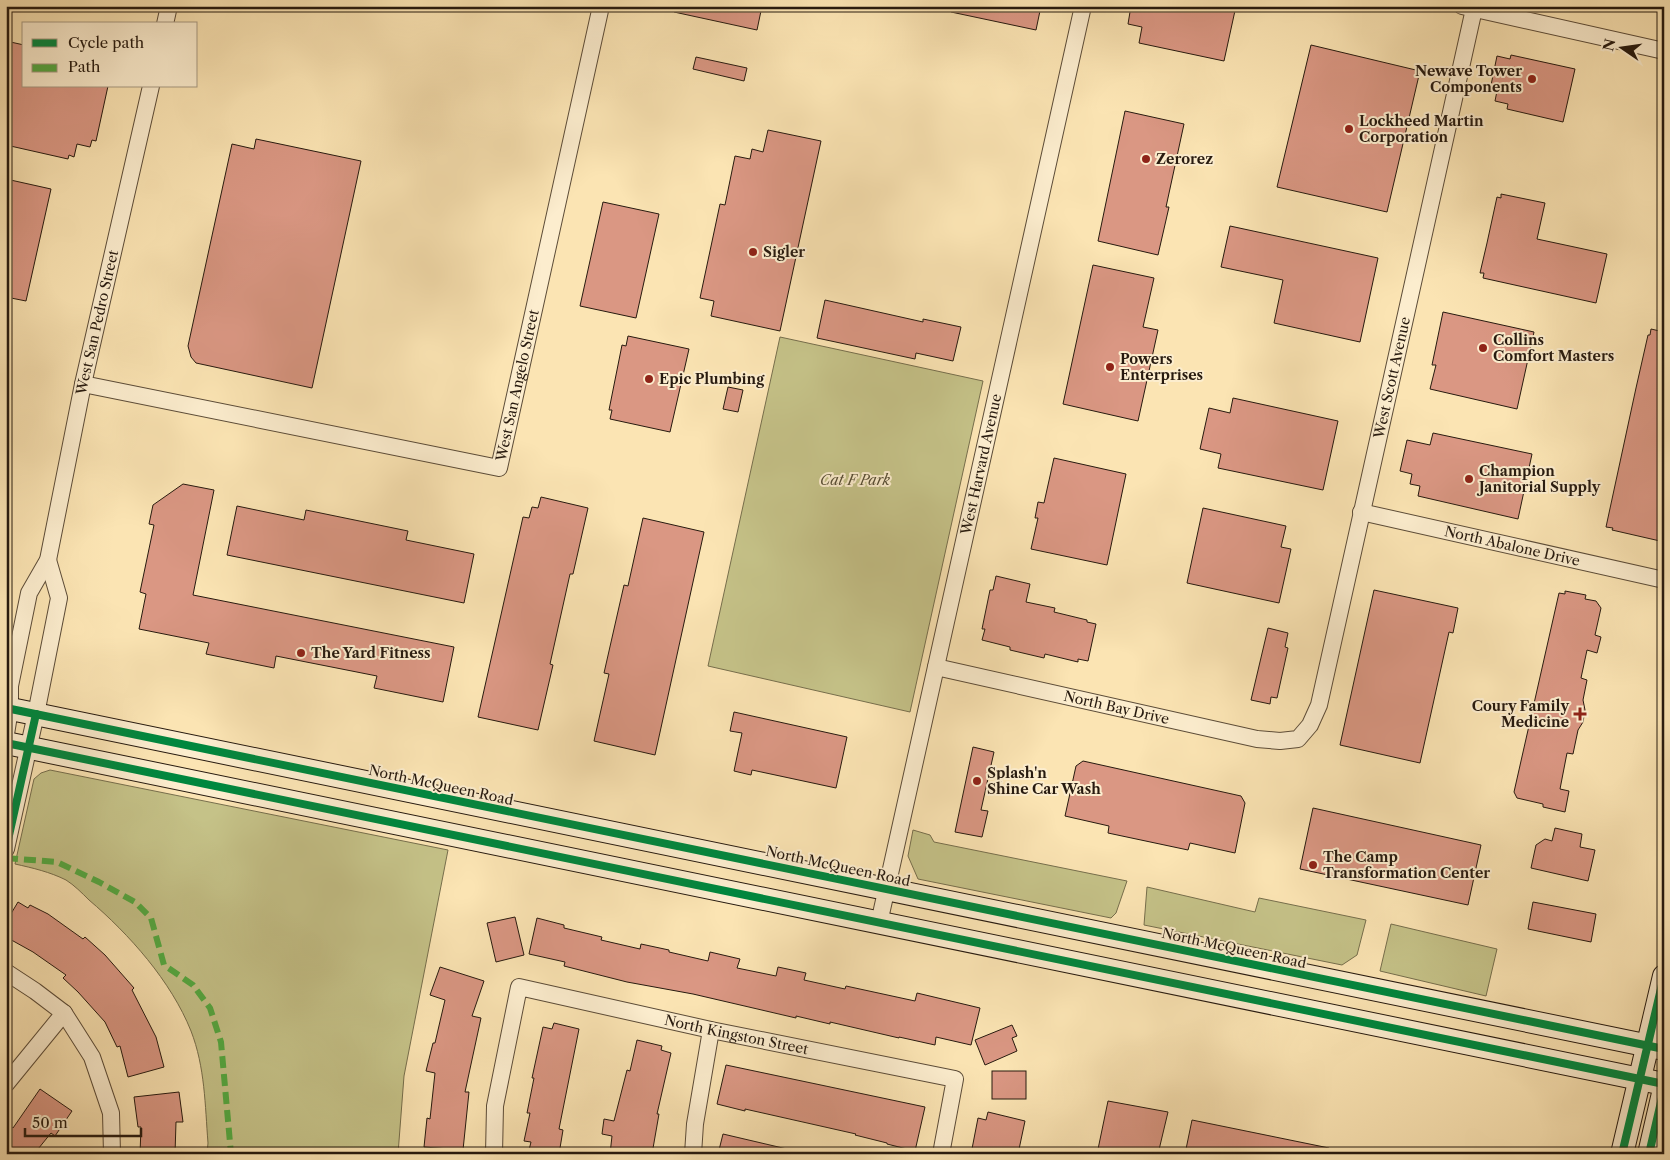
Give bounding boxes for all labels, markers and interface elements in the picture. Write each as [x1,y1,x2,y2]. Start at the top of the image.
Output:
legend [22,22,198,88]
north arrow [1598,22,1648,72]
text: Cycle path [68,33,145,52]
text: N [1599,37,1619,53]
text: Path [68,57,101,76]
place label: Newave Tower Components [1415,62,1522,96]
marker: Newave Tower Components [1526,73,1538,85]
place label: Lockheed Martin Corporation [1359,112,1484,146]
marker: Lockheed Martin Corporation [1343,123,1355,135]
place label: Zerorez [1156,150,1213,168]
marker: Zerorez [1140,153,1152,165]
place label: Sigler [763,243,805,261]
marker: Sigler [747,246,759,258]
street label: West San Pedro Street [72,248,122,397]
street label: West San Angelo Street [492,308,543,464]
street label: West Scott Avenue [1369,315,1414,441]
place label: Collins Comfort Masters [1493,331,1614,365]
marker: Collins Comfort Masters [1477,342,1489,354]
place label: Powers Enterprises [1120,350,1203,384]
marker: Powers Enterprises [1104,361,1116,373]
place label: Epic Plumbing [659,370,765,388]
marker: Epic Plumbing [643,373,655,385]
street label: West Harvard Avenue [956,392,1005,537]
place label: Champion Janitorial Supply [1476,462,1601,496]
park label: Cat F Park [820,471,891,489]
marker: Champion Janitorial Supply [1463,473,1475,485]
street label: North Abalone Drive [1443,522,1582,570]
place label: The Yard Fitness [311,644,431,662]
marker: The Yard Fitness [295,647,307,659]
street label: North Bay Drive [1062,687,1171,728]
place label: Coury Family Medicine [1472,697,1569,731]
marker: Coury Family Medicine [1573,707,1587,721]
street label: North McQueen Road [367,761,515,809]
place label: Splash'n Shine Car Wash [987,764,1101,798]
marker: Splash'n Shine Car Wash [971,775,983,787]
street label: North McQueen Road [764,842,912,890]
place label: The Camp Transformation Center [1323,848,1490,882]
marker: The Camp Transformation Center [1307,859,1319,871]
street label: North McQueen Road [1160,924,1308,972]
street label: North Kingston Street [663,1011,810,1058]
scale bar [25,1105,141,1137]
text: 50 m [32,1113,68,1132]

